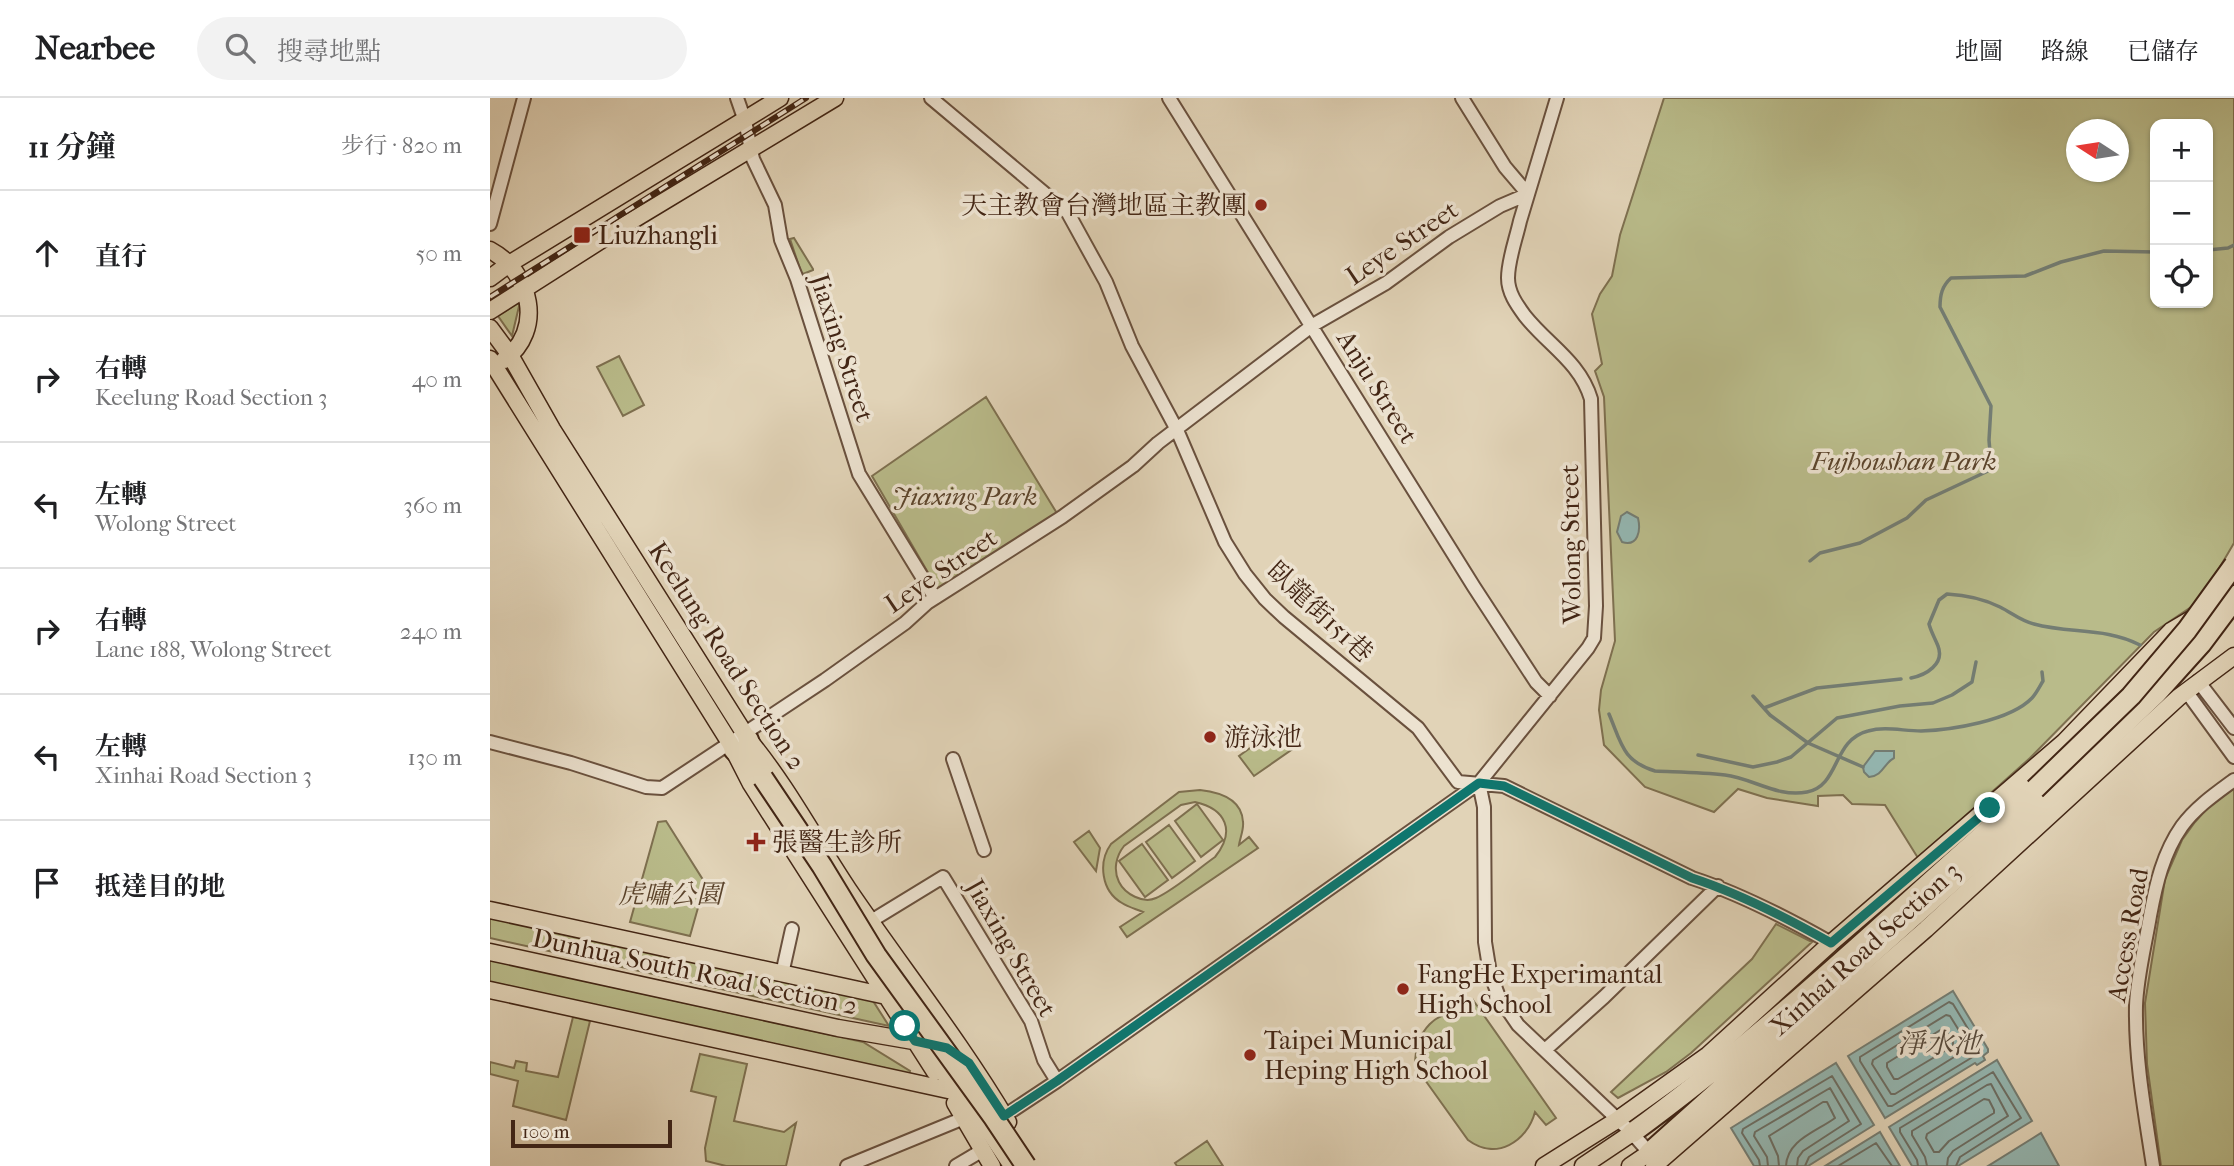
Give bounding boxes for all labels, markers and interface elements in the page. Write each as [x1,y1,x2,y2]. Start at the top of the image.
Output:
search box [197,17,687,80]
text: Nearbee [35,29,155,68]
icon: search [221,29,259,67]
text: 搜尋地點 [277,36,381,67]
text: 地圖 [1955,37,2003,65]
text: 路線 [2041,37,2089,65]
text: 已儲存 [2127,37,2199,65]
north arrow [2066,119,2129,182]
map controls [2150,119,2213,308]
button: + [2150,119,2213,182]
text: 11 分鐘 [28,130,116,165]
text: 步行 · 820 m [341,132,462,159]
button: − [2150,182,2213,245]
place label: 天主教會台灣地區主教團 [961,190,1247,221]
street label: Leye Street [1340,194,1465,292]
marker: 天主教會台灣地區主教團 [1253,197,1269,213]
place label: Liuzhangli [598,220,718,251]
marker: Liuzhangli [572,225,592,245]
icon: ahead [28,234,66,272]
text: 50 m [415,240,462,267]
text: 直行 [95,241,147,272]
button: locate [2150,245,2213,308]
street label: Jiaxing Street [803,268,881,426]
street label: Anju Street [1330,324,1424,450]
text: 右轉 [95,353,147,384]
icon: right [28,360,66,398]
text: 40 m [412,366,462,393]
text: Keelung Road Section 3 [95,384,327,411]
park label: Fujhoushan Park [1810,446,1997,477]
street label: Wolong Street [1554,463,1588,625]
text: 左轉 [95,479,147,510]
park label: Jiaxing Park [893,481,1037,512]
icon: left [28,486,66,524]
text: 360 m [403,492,462,519]
text: Wolong Street [95,510,236,537]
street label: Leye Street [879,522,1004,620]
street label: Keelung Road Section 2 [642,536,812,776]
street label: 臥龍街151巷 [1261,555,1379,669]
text: 右轉 [95,605,147,636]
icon: right [28,612,66,650]
text: 240 m [400,618,462,645]
text: Lane 188, Wolong Street [95,636,332,663]
place label: 游泳池 [1224,722,1302,753]
marker: 游泳池 [1202,729,1218,745]
text: 左轉 [95,731,147,762]
icon: left [28,738,66,776]
text: 130 m [408,744,462,771]
text: Xinhai Road Section 3 [95,762,312,789]
route end [1974,792,2005,823]
place label: 張醫生診所 [772,827,902,858]
marker: 張醫生診所 [746,832,766,852]
street label: Xinhai Road Section 3 [1764,855,1966,1043]
icon: arrive [28,864,66,902]
street label: Access Road [2101,865,2155,1005]
text: 抵達目的地 [95,871,225,902]
street label: Jiaxing Street [958,872,1063,1023]
park label: 虎嘯公園 [618,879,726,910]
street label: Dunhua South Road Section 2 [530,922,860,1022]
place label: FangHe Experimantal High School [1417,959,1663,1020]
marker: FangHe Experimantal High School [1395,981,1411,997]
route start [889,1010,920,1041]
place label: Taipei Municipal Heping High School [1264,1025,1488,1086]
water label: 淨水池 [1897,1027,1984,1060]
marker: Taipei Municipal Heping High School [1242,1047,1258,1063]
scale bar [511,1117,672,1149]
text: 100 m [522,1121,570,1143]

